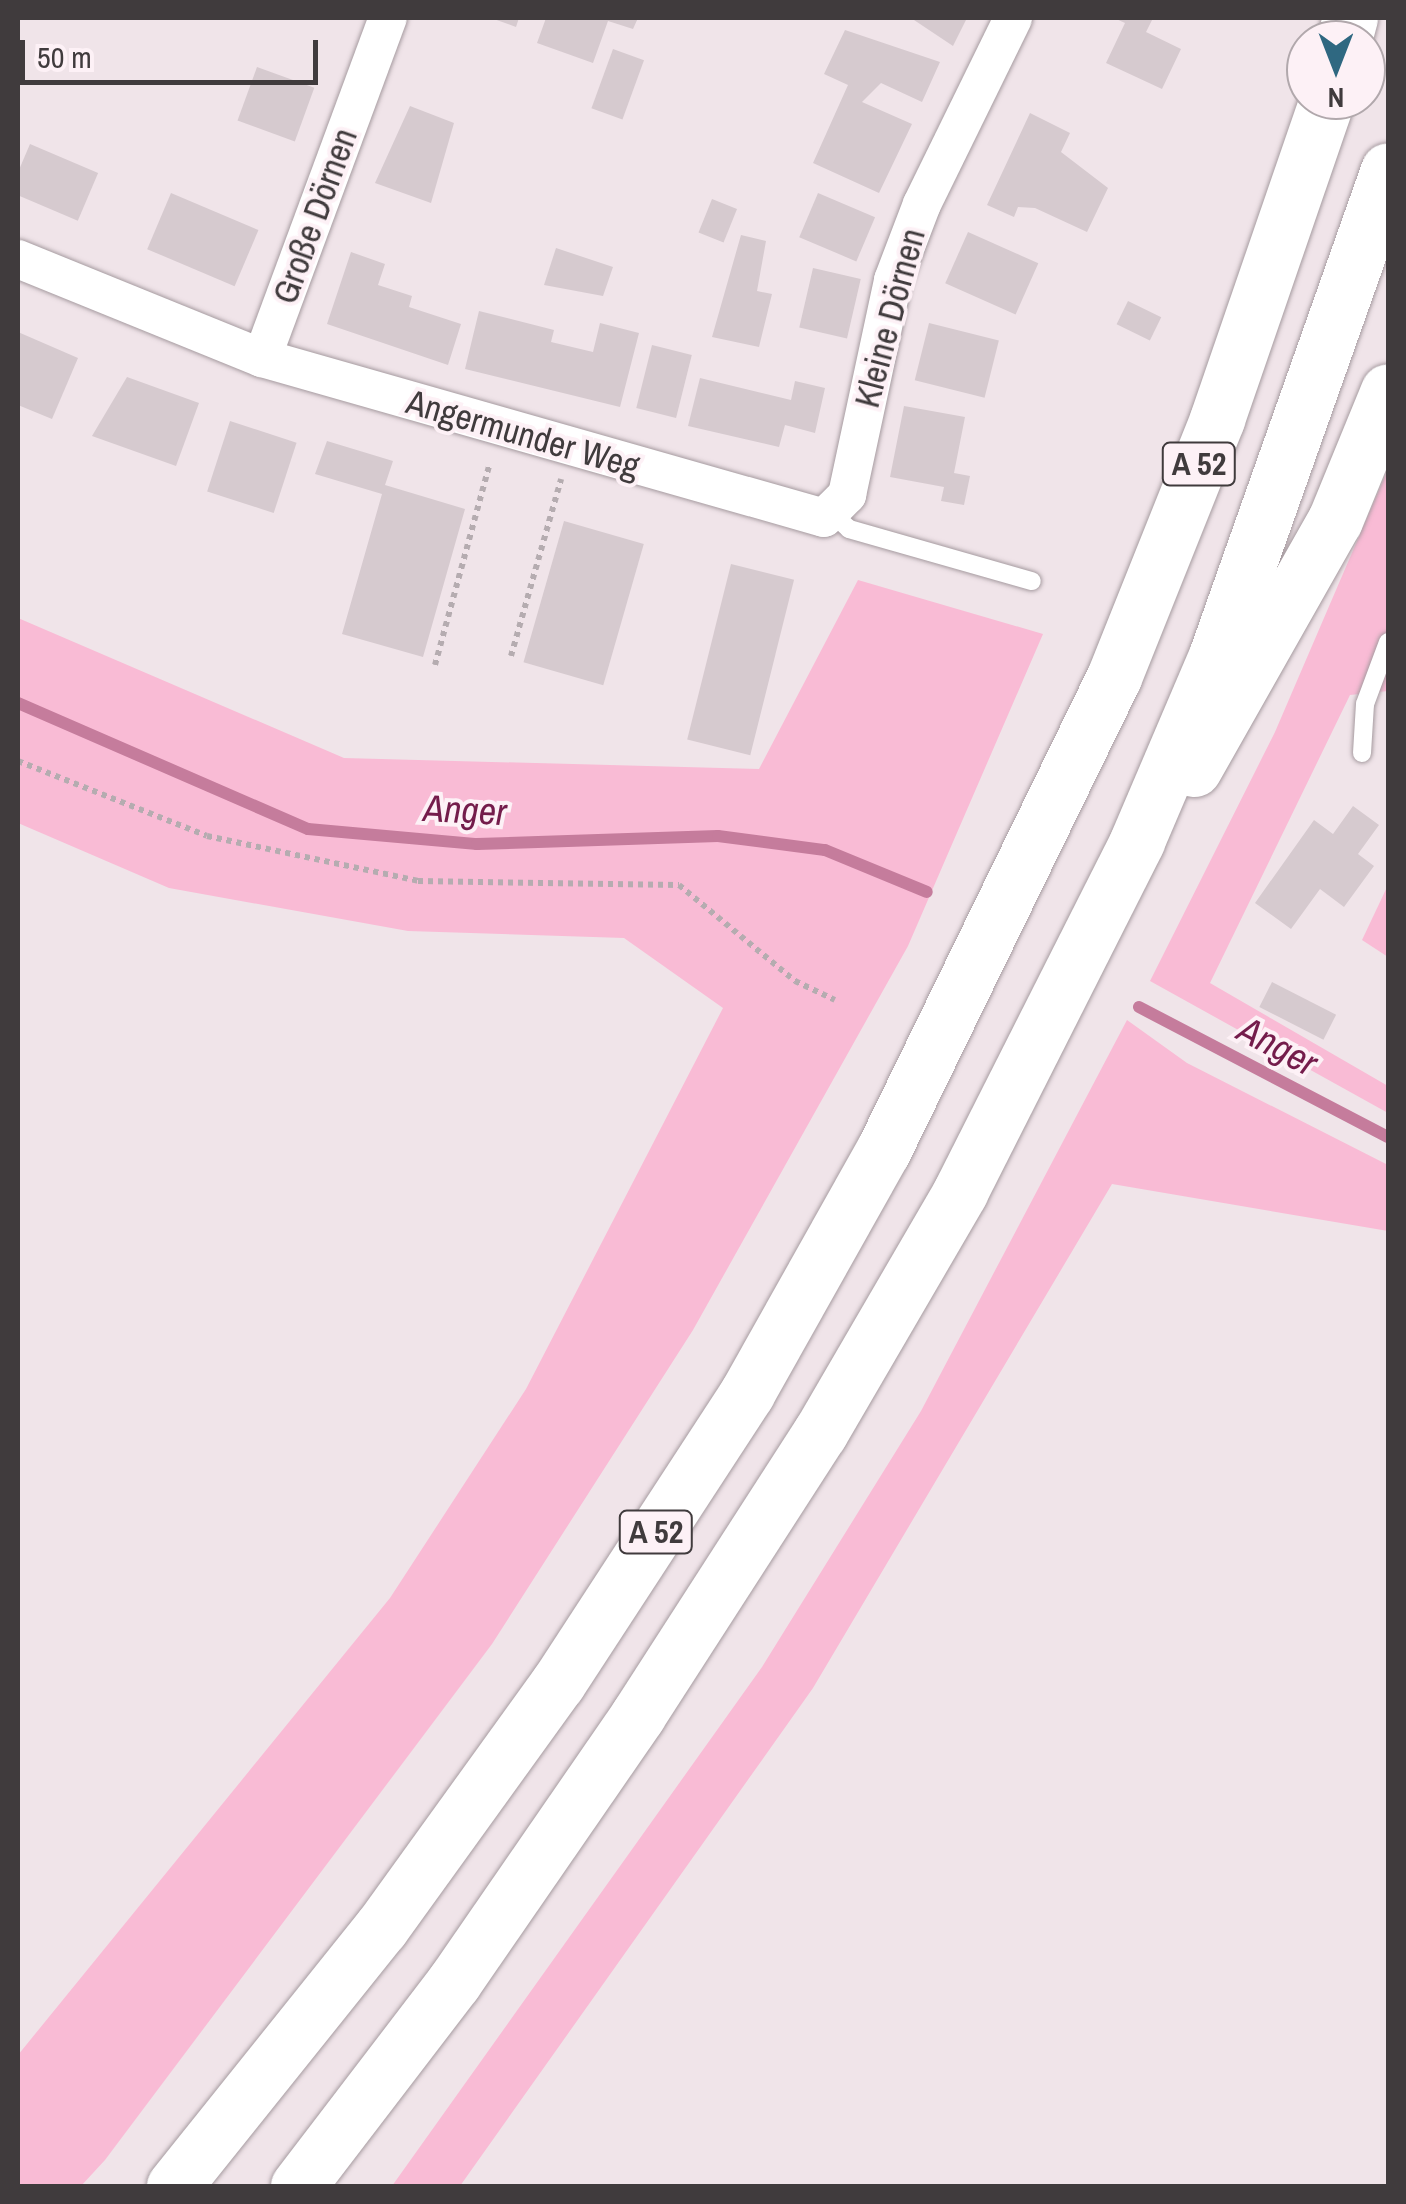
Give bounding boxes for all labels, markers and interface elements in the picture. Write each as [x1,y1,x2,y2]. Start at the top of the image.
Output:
scale bar [25,20,322,82]
north arrow [1286,20,1386,120]
text: 50 m [37,37,92,77]
text: N [1328,79,1344,117]
street label: Große Dörnen [264,123,366,309]
street label: Kleine Dörnen [846,224,934,412]
street label: Angermunder Weg [402,381,644,487]
road number: A 52 [1159,437,1239,491]
water label: Anger [422,785,508,835]
water label: Anger [1231,1006,1325,1086]
road number: A 52 [616,1505,696,1559]

